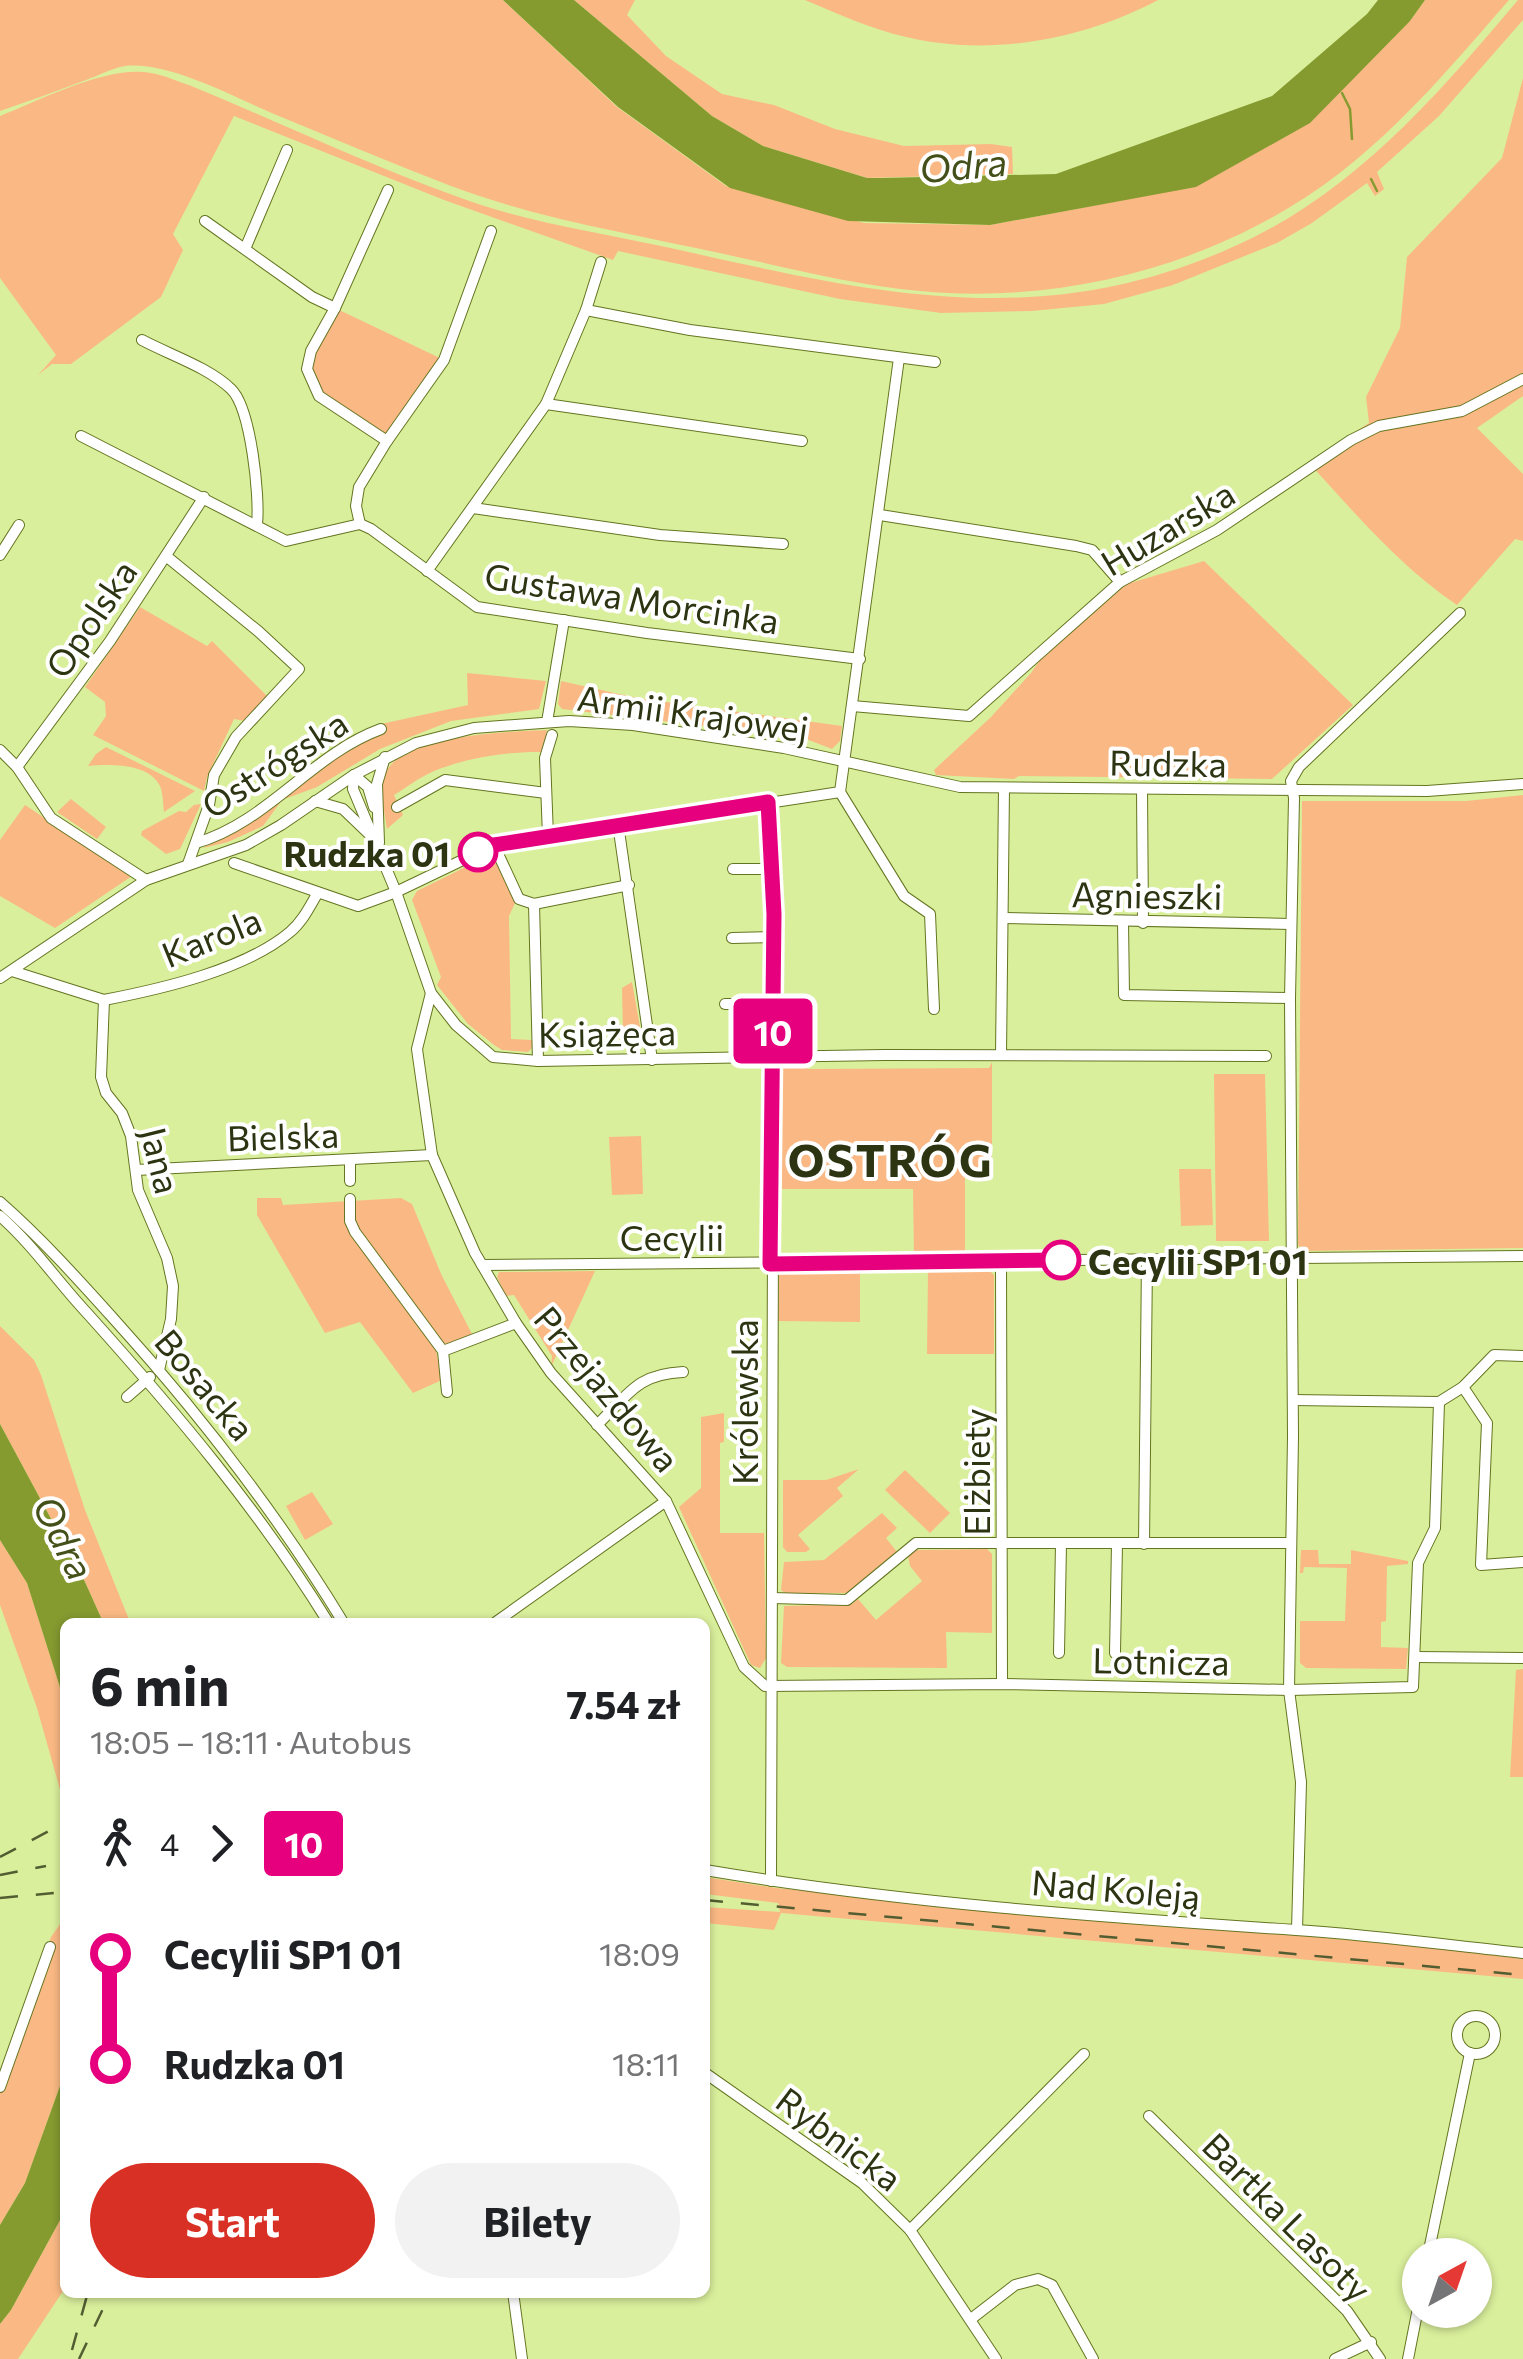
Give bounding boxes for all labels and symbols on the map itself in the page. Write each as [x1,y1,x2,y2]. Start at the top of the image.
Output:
water label: Odra [917,137,1009,191]
street label: Huzarska [1092,470,1242,584]
street label: Opolska [35,551,145,685]
street label: Gustawa Morcinka [482,553,782,641]
street label: Armii Krajowej [575,675,811,749]
street label: Ostrógska [193,700,355,826]
street label: Rudzka [1109,739,1227,785]
place label: Rudzka 01 [283,831,450,874]
marker: Rudzka 01 [459,833,497,871]
street label: Agnieszki [1071,871,1223,917]
street label: Karola [155,897,267,975]
line badge: 10 [728,998,818,1064]
street label: Książęca [538,1009,676,1055]
street label: Bielska [226,1112,340,1158]
street label: Jana [133,1122,191,1198]
district label: OSTRÓG [788,1131,994,1186]
street label: Cecylii [620,1215,724,1258]
place label: Cecylii SP1 01 [1088,1239,1308,1282]
marker: Cecylii SP1 01 [1042,1241,1080,1279]
street label: Przejazdowa [526,1296,690,1480]
street label: Królewska [722,1319,765,1485]
street label: Bosacka [147,1320,265,1448]
street label: Elżbiety [954,1408,997,1536]
water label: Odra [24,1487,106,1587]
street label: Lotnicza [1092,1637,1230,1683]
street label: Nad Koleją [1030,1859,1202,1917]
street label: Rybnicka [769,2077,911,2199]
street label: Bartka Lasoty [1195,2123,1381,2309]
north arrow [1402,2238,1492,2328]

